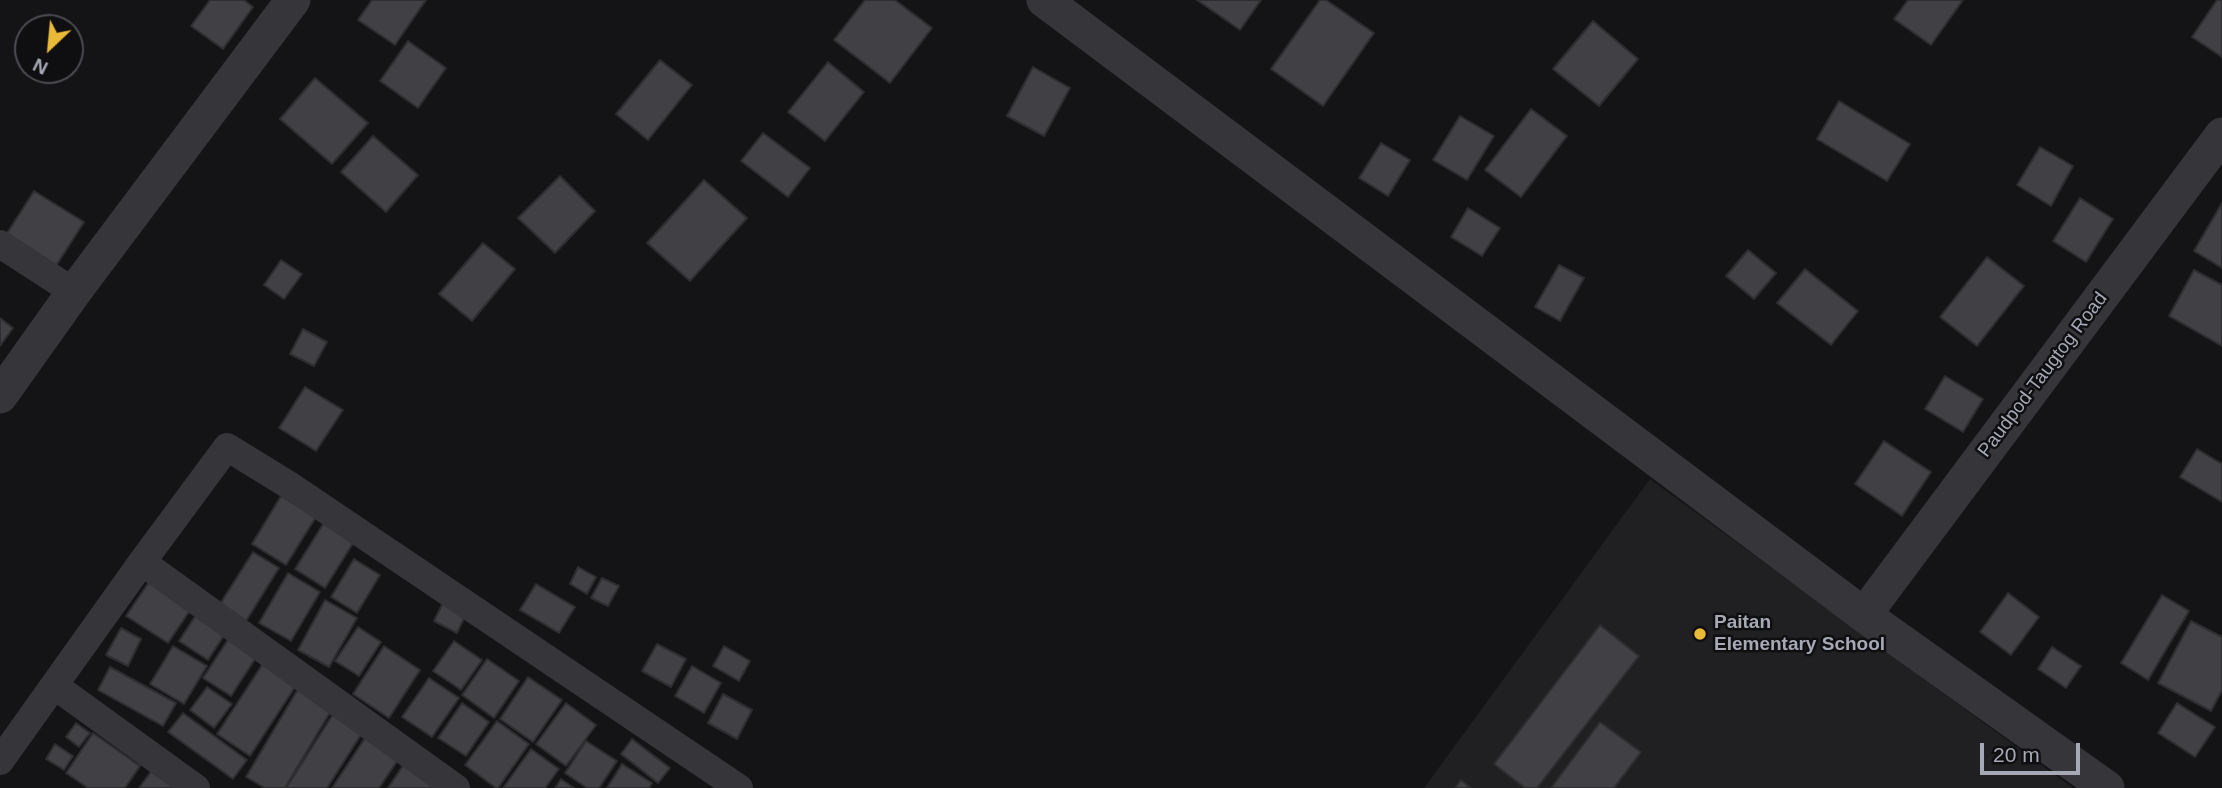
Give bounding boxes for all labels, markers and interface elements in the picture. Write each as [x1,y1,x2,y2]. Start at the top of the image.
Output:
north arrow [14,14,84,84]
text: N [30,54,51,79]
street label: Paudpod-Taugtog Road [1973,288,2113,462]
place label: Paitan Elementary School [1714,612,1885,656]
marker: Paitan Elementary School [1692,626,1708,642]
scale bar [1984,728,2084,772]
text: 20 m [1993,743,2040,766]

